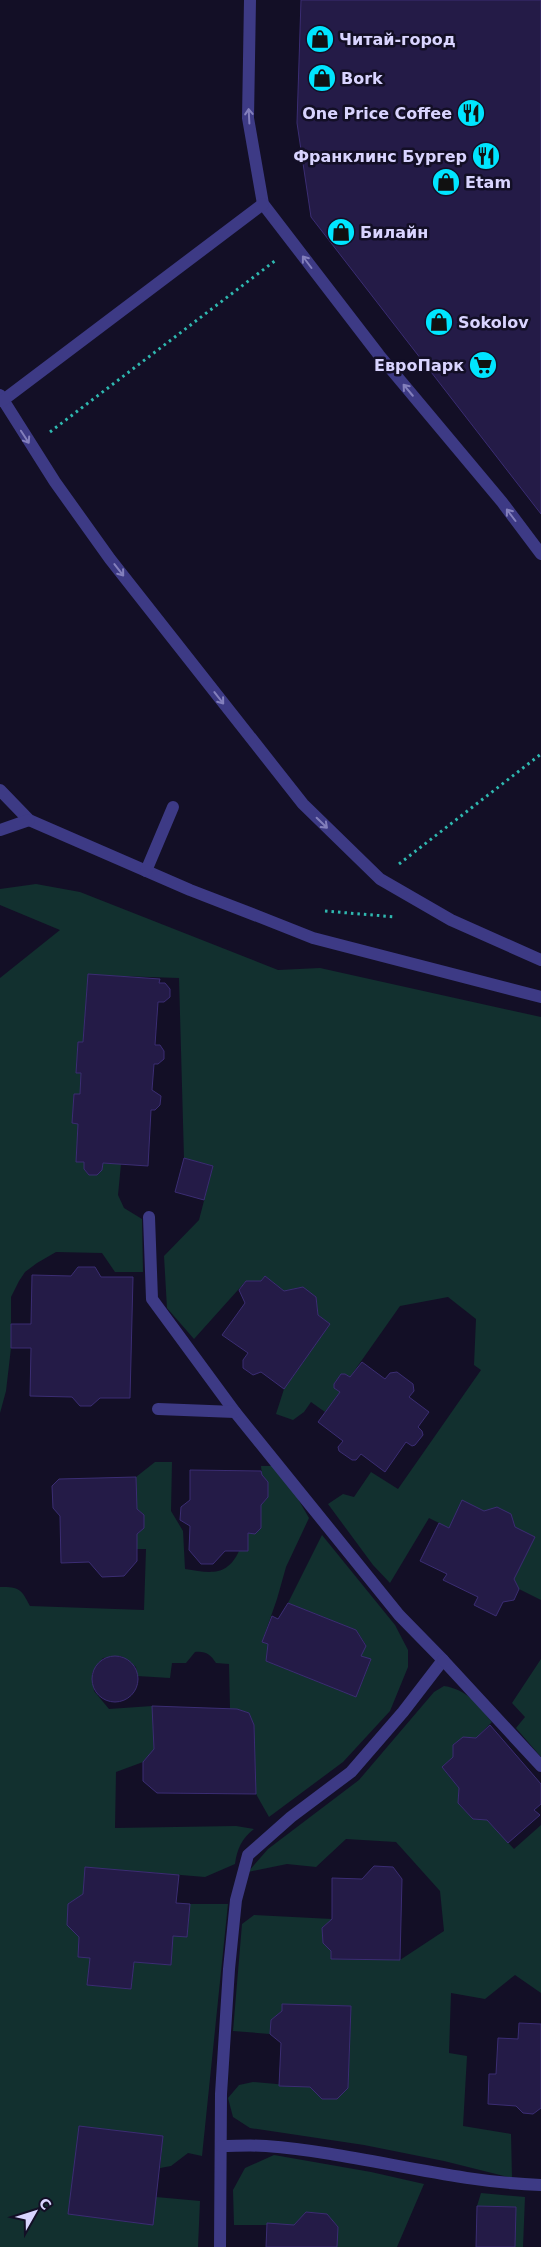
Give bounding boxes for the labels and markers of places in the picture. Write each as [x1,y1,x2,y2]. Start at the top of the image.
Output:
shop icon: Читай-город [305,24,335,54]
place label: Читай-город [339,30,456,49]
shop icon: Bork [307,63,337,93]
place label: Bork [341,69,383,88]
restaurant icon: One Price Coffee [456,98,486,128]
place label: One Price Coffee [302,104,452,123]
restaurant icon: Франклинс Бургер [471,141,501,171]
place label: Франклинс Бургер [293,147,467,166]
shop icon: Etam [431,167,461,197]
place label: Etam [465,173,511,192]
shop icon: Билайн [326,217,356,247]
place label: Билайн [360,223,428,242]
shop icon: Sokolov [424,307,454,337]
place label: Sokolov [458,313,529,332]
supermarket icon: ЕвроПарк [468,350,498,380]
place label: ЕвроПарк [374,356,464,375]

